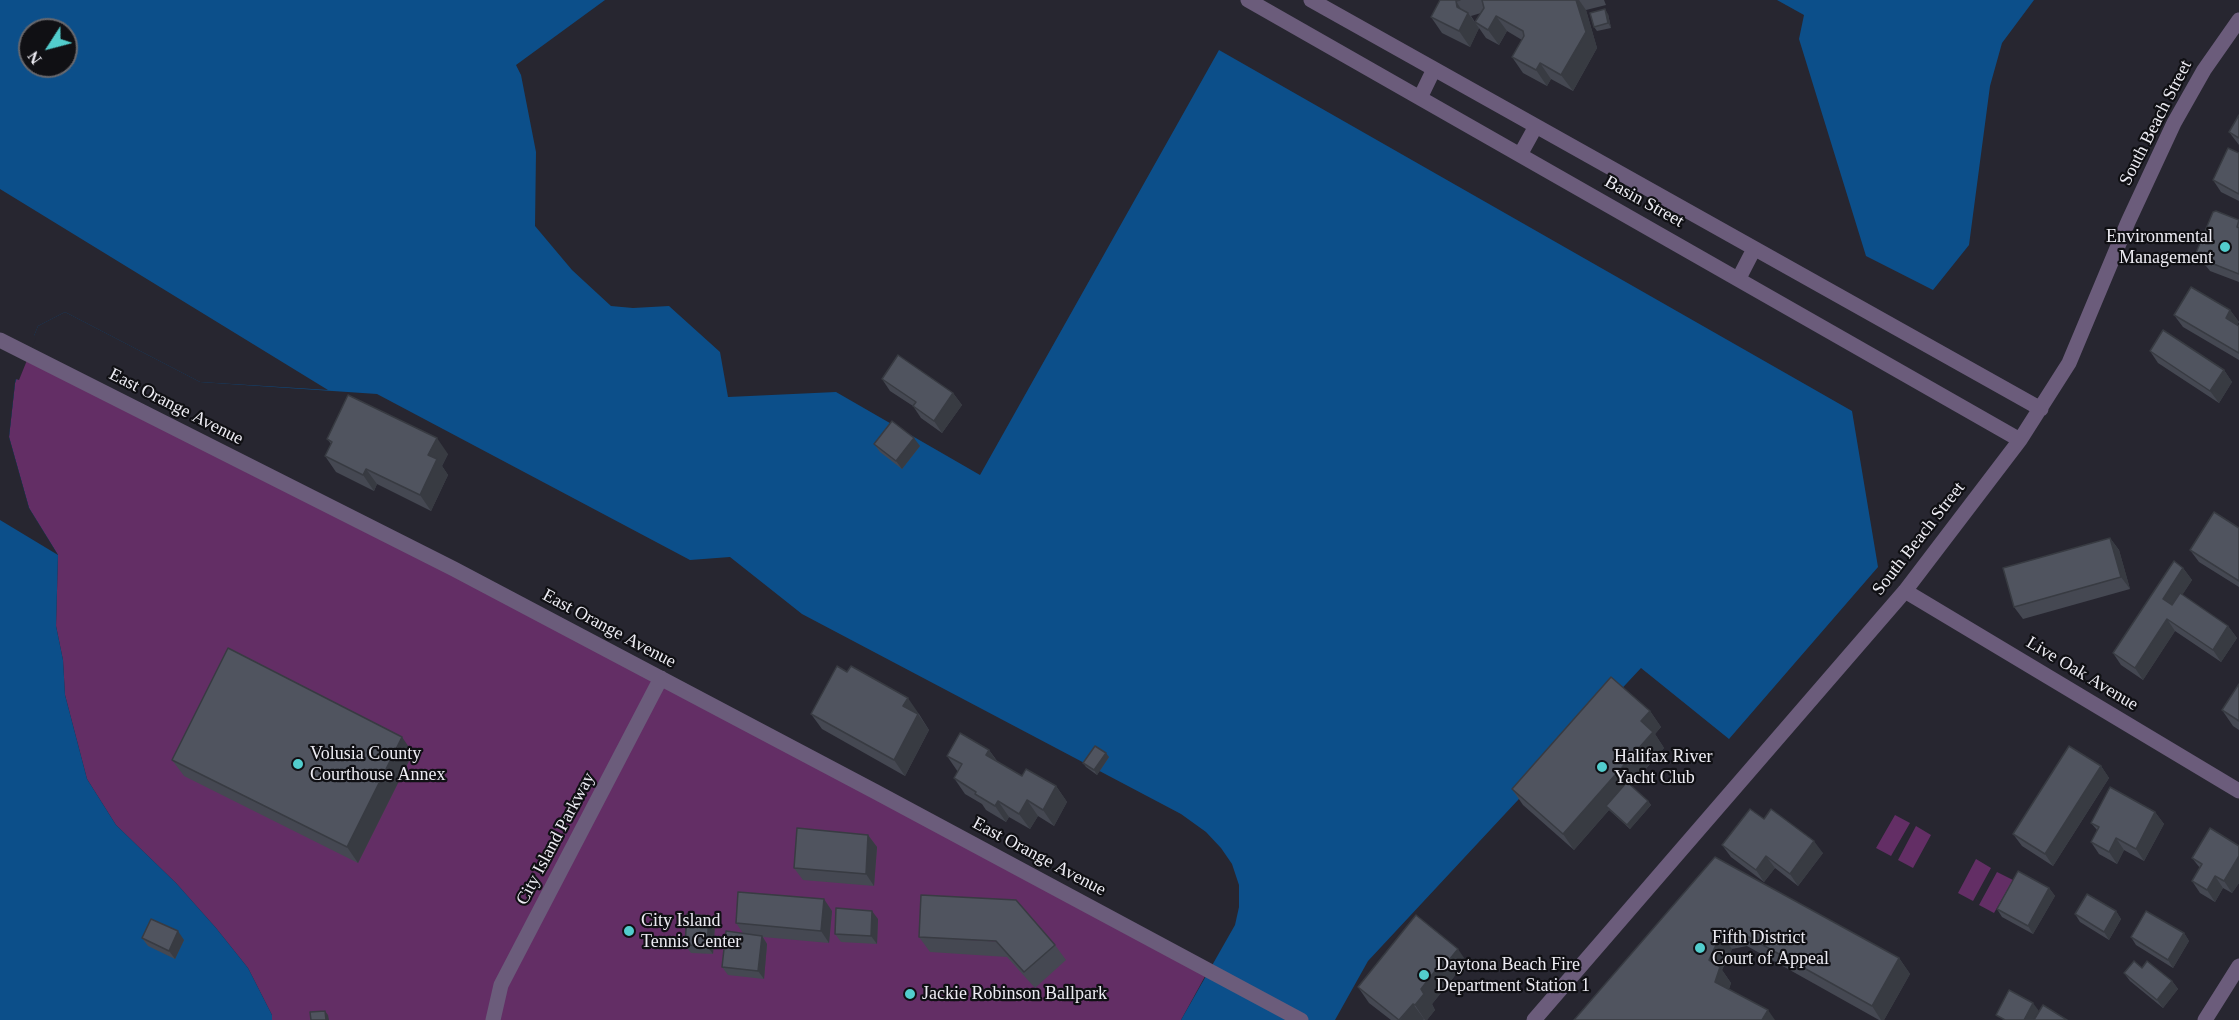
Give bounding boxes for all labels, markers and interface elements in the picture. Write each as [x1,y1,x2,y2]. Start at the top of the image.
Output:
north arrow [18,18,78,78]
text: N [24,48,45,67]
street label: South Beach Street [2115,57,2197,189]
street label: Basin Street [1601,171,1687,233]
place label: Environmental Management [2106,226,2213,268]
marker: Environmental Management [2218,240,2232,254]
street label: East Orange Avenue [105,364,247,450]
street label: South Beach Street [1868,478,1970,600]
street label: East Orange Avenue [539,585,679,673]
street label: Live Oak Avenue [2022,632,2142,716]
place label: Volusia County Courthouse Annex [310,743,445,786]
place label: Halifax River Yacht Club [1614,746,1712,789]
marker: Volusia County Courthouse Annex [291,757,305,771]
marker: Halifax River Yacht Club [1595,760,1609,774]
street label: City Island Parkway [512,769,600,909]
street label: East Orange Avenue [969,813,1109,901]
place label: City Island Tennis Center [641,910,741,952]
marker: City Island Tennis Center [622,924,636,938]
place label: Fifth District Court of Appeal [1712,927,1829,970]
marker: Fifth District Court of Appeal [1693,941,1707,955]
place label: Daytona Beach Fire Department Station 1 [1436,954,1590,996]
marker: Daytona Beach Fire Department Station 1 [1417,968,1431,982]
place label: Jackie Robinson Ballpark [922,983,1107,1005]
marker: Jackie Robinson Ballpark [903,987,917,1001]

